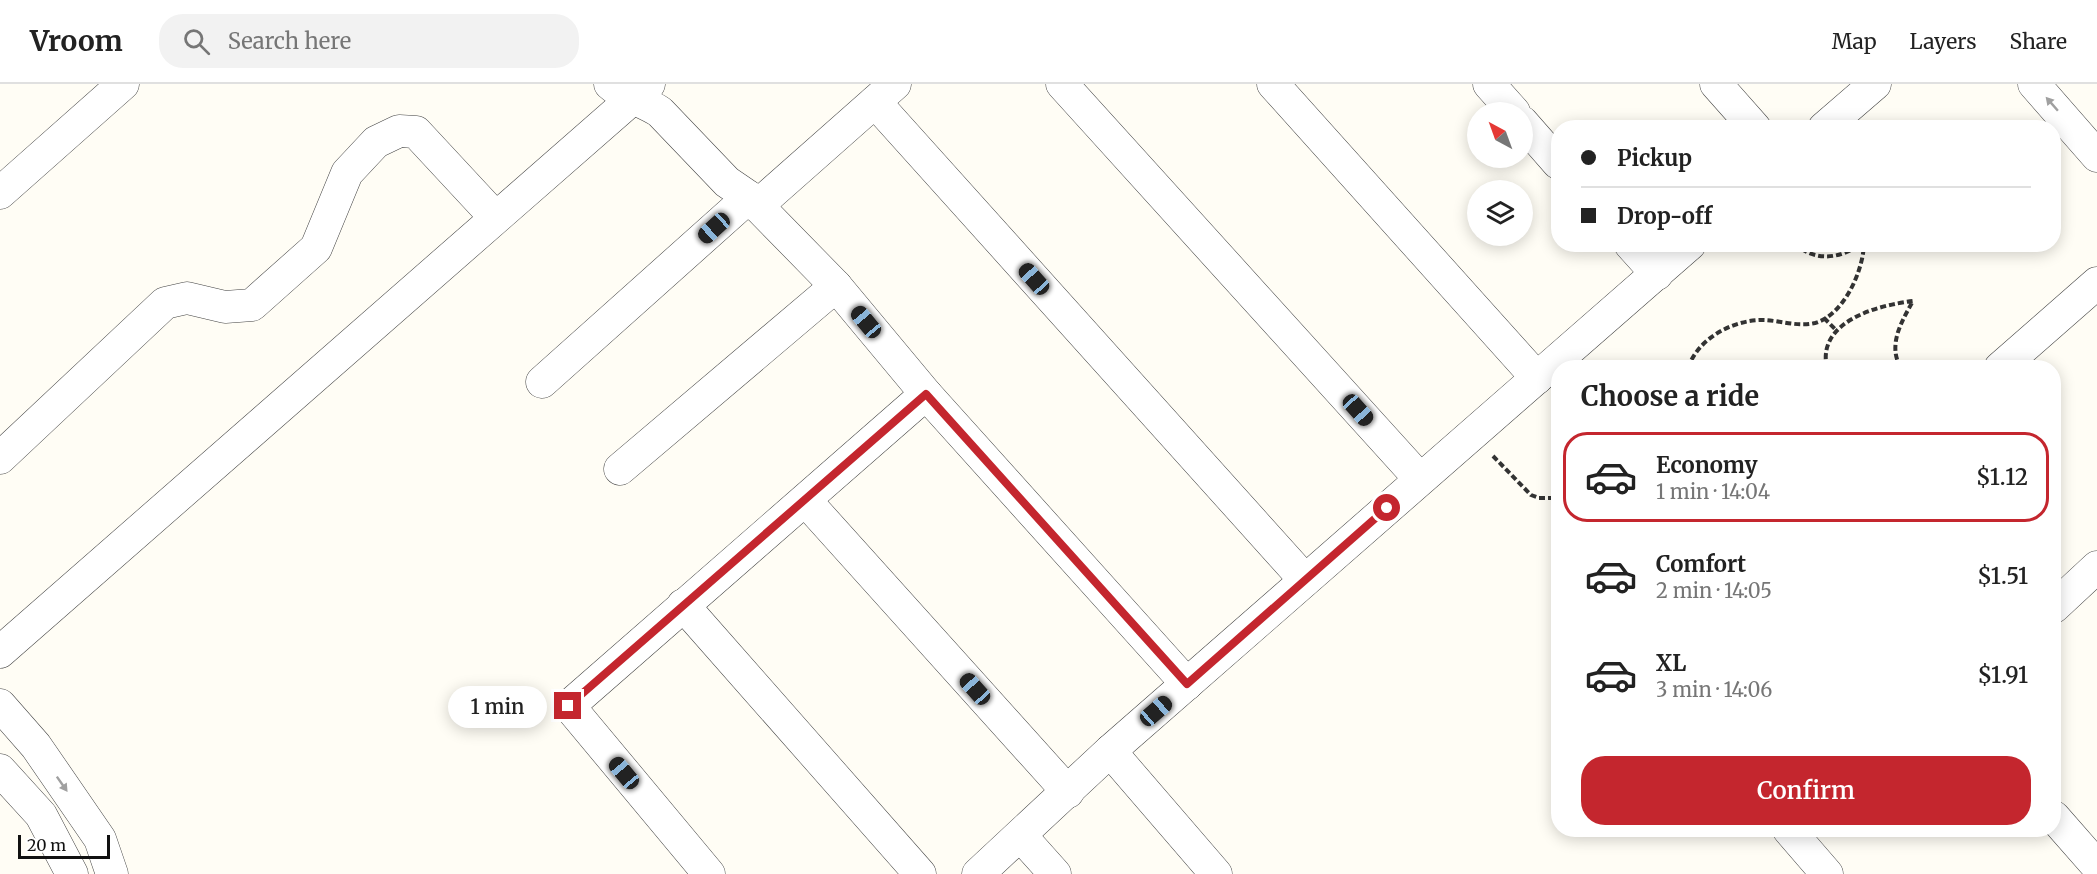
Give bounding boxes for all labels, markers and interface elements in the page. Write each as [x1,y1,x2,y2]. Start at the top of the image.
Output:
search box [159,14,579,68]
text: Vroom [30,23,123,59]
icon: search [180,25,213,58]
text: Search here [228,27,351,55]
text: Map [1832,28,1877,55]
text: Layers [1910,28,1977,55]
text: Share [2010,28,2067,55]
one-way arrow [2046,97,2059,112]
north arrow [1467,102,1533,168]
map controls [1467,102,1533,246]
text: Pickup [1617,144,1692,172]
button: layers [1467,180,1533,246]
text: Drop-off [1617,202,1712,230]
car [695,209,733,247]
car [1015,260,1053,298]
car [848,302,884,342]
text: Choose a ride [1581,379,1759,413]
car [1339,391,1377,429]
icon: car [1584,450,1638,504]
text: Economy [1656,451,1757,479]
text: $1.12 [1976,463,2028,491]
text: 1 min · 14:04 [1656,479,1770,504]
route start [1373,494,1400,521]
icon: car [1584,549,1638,603]
text: Comfort [1656,550,1746,578]
text: $1.51 [1977,562,2028,590]
text: 2 min · 14:05 [1656,578,1772,603]
icon: car [1584,648,1638,702]
text: XL [1656,649,1686,677]
text: $1.91 [1977,661,2028,689]
car [956,670,994,708]
text: 3 min · 14:06 [1656,677,1772,702]
callout: 1 min [448,685,547,727]
route end [554,692,581,719]
car [1137,692,1175,730]
text: 1 min [471,694,524,719]
car [606,753,642,793]
button: Confirm [1581,756,2031,825]
one-way arrow [56,775,68,791]
scale bar [18,832,110,860]
text: 20 m [27,835,66,855]

